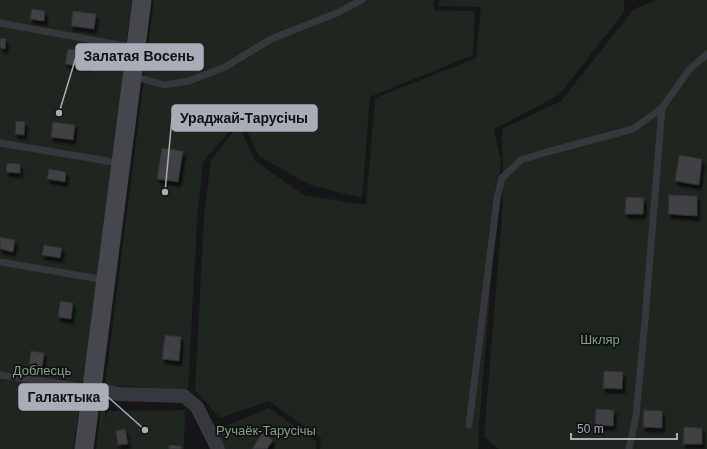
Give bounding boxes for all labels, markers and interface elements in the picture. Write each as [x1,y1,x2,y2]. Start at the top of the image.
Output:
callout: Залатая Восень [76,44,203,70]
text: Залатая Восень [83,48,195,64]
callout: Ураджай-Тарусічы [172,105,317,131]
text: Ураджай-Тарусічы [180,110,308,126]
park label: Шкляр [580,332,620,347]
park label: Доблесць [13,363,72,378]
callout: Галактыка [19,384,108,410]
text: Галактыка [28,389,101,405]
scale bar [571,415,677,441]
text: 50 m [577,422,604,436]
park label: Ручаёк-Тарусічы [216,423,316,438]

